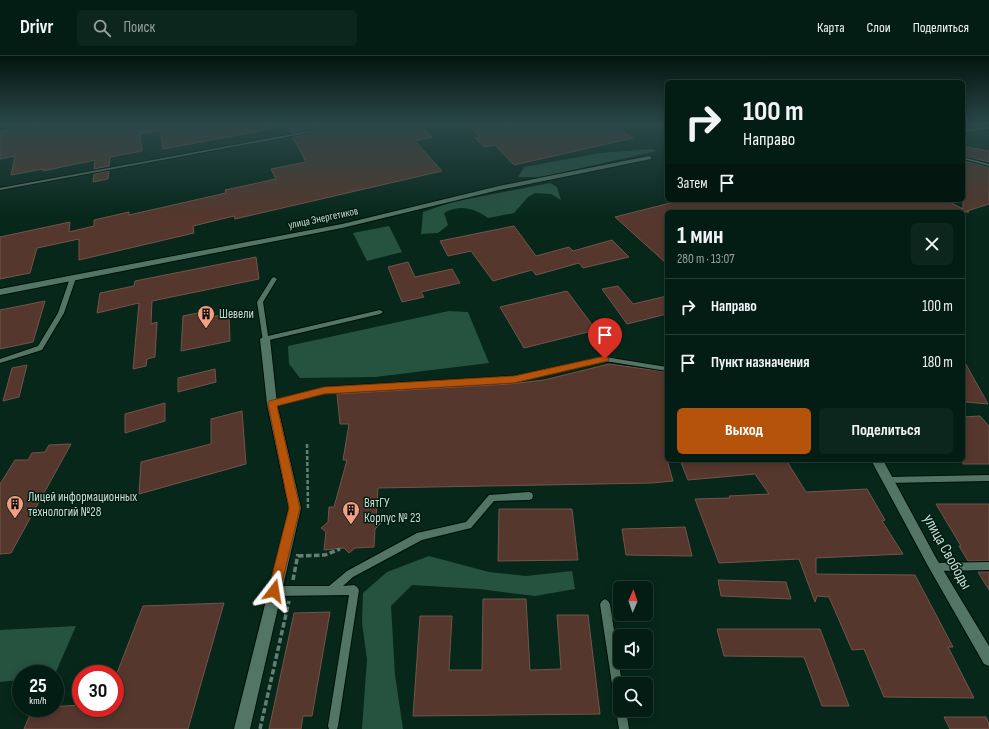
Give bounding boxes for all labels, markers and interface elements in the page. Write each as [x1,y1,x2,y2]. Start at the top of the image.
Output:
search box [77,10,357,46]
text: Drivr [20,16,53,39]
icon: search [91,17,113,39]
text: Поиск [123,18,155,37]
text: Карта [817,19,845,36]
text: Слои [867,19,891,36]
text: Поделиться [913,19,969,36]
text: 100 m [743,95,804,128]
icon: right [677,96,729,148]
text: Направо [743,129,795,150]
icon: arrive [716,172,738,194]
text: Затем [677,174,708,193]
street label: улица Энергетиков [287,204,359,232]
text: 1 мин [677,221,724,250]
button: close [911,223,953,265]
text: 280 m · 13:07 [677,251,734,267]
icon: right [677,296,699,318]
text: Направо [711,297,757,316]
text: 100 m [922,297,953,316]
building icon: Шевели [196,304,216,329]
place label: Шевели [219,306,254,322]
pin [588,318,622,359]
icon: arrive [594,324,616,346]
icon: arrive [677,352,699,374]
text: Пункт назначения [711,353,809,372]
text: 180 m [922,353,953,372]
button: Выход [677,408,811,454]
button: Поделиться [819,408,953,454]
place label: Лицей информационных технологий №28 [28,489,137,520]
building icon: Лицей информационных технологий №28 [5,494,25,519]
place label: ВятГУ Корпус № 23 [364,495,421,526]
building icon: ВятГУ Корпус № 23 [341,500,361,525]
street label: улица Свободы [919,511,975,593]
position arrow [253,570,295,612]
north arrow [613,581,653,621]
map controls [613,581,653,717]
button: sound [613,629,653,669]
speed limit sign: 30 [72,665,124,717]
text: 25 [29,674,47,698]
button: search [613,677,653,717]
text: km/h [29,695,47,707]

